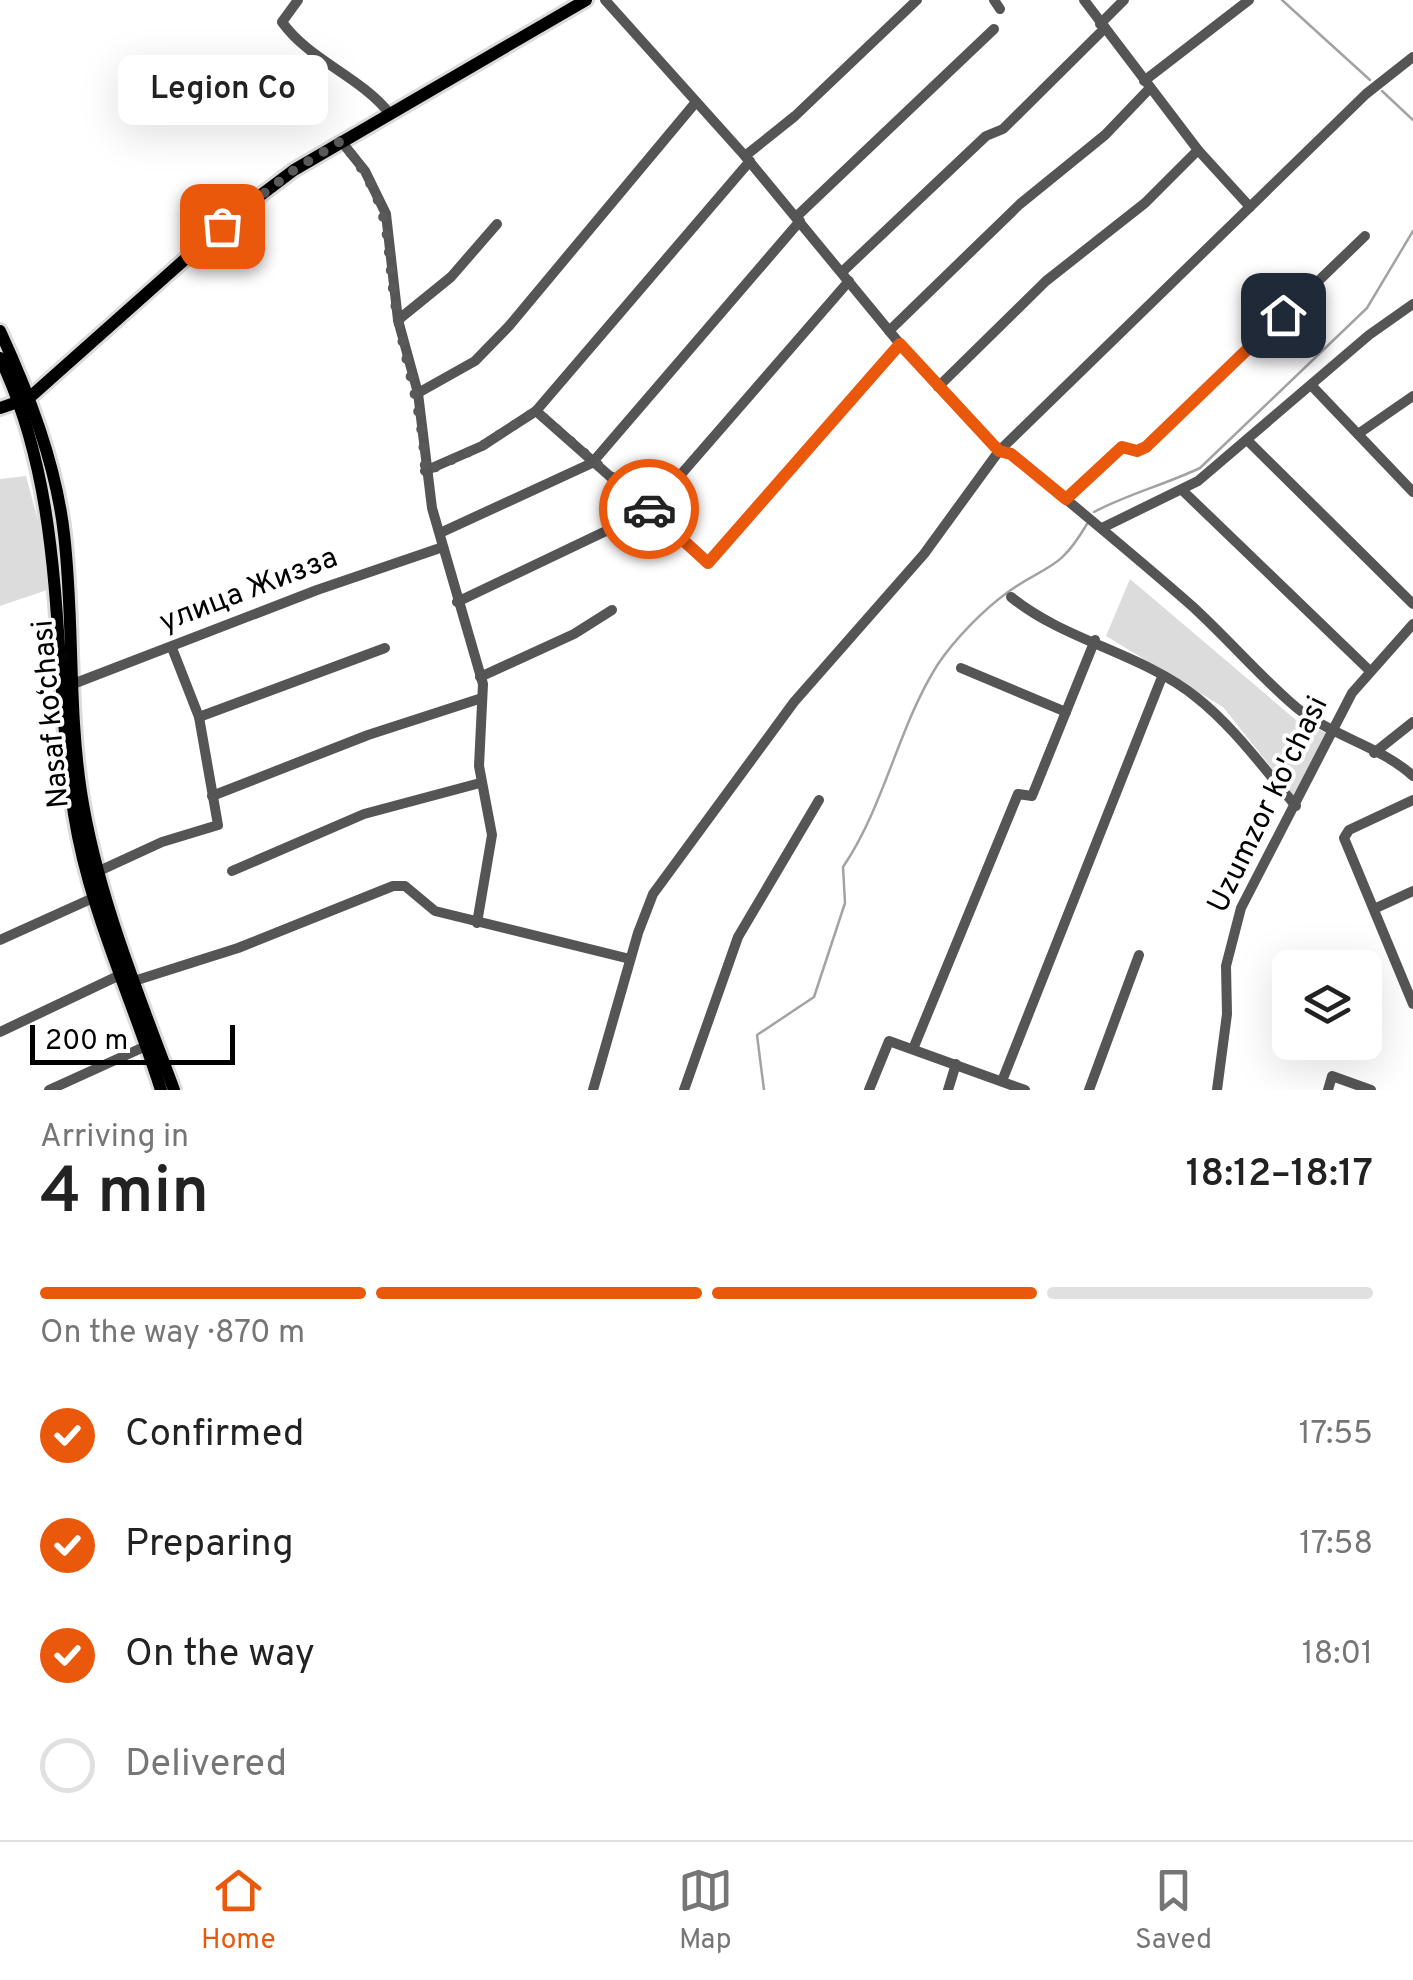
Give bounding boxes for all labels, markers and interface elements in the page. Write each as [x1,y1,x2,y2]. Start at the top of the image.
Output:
callout: Legion Co [117,56,327,126]
text: Legion Co [150,70,296,110]
pin [180,184,265,269]
icon: bag [195,199,250,254]
pin [1241,273,1326,358]
icon: home [1256,288,1311,343]
courier [599,459,699,559]
icon: car [622,482,677,537]
street label: улица Жизза [155,540,343,642]
street label: Nasaf ko‘chasi [25,618,79,810]
street label: Uzumzor ko'chasi [1201,691,1337,919]
map controls [1272,950,1382,1060]
button: layers [1272,950,1382,1060]
scale bar [30,1020,235,1064]
text: 200 m [45,1024,128,1060]
text: Arriving in [40,1118,189,1158]
text: 18:12–18:17 [1186,1151,1373,1200]
text: 4 min [40,1154,209,1236]
text: On the way · 870 m [40,1314,305,1354]
icon: check [40,1408,95,1463]
text: Confirmed [125,1411,304,1460]
text: 17:55 [1299,1415,1373,1455]
icon: check [40,1518,95,1573]
text: Preparing [125,1521,294,1570]
text: 17:58 [1299,1525,1373,1565]
icon: check [40,1628,95,1683]
text: On the way [125,1631,315,1680]
text: 18:01 [1302,1635,1373,1675]
text: Delivered [125,1741,287,1790]
tab: Home [201,1863,275,1959]
tab: Map [678,1863,733,1959]
tab: Saved [1135,1863,1212,1959]

